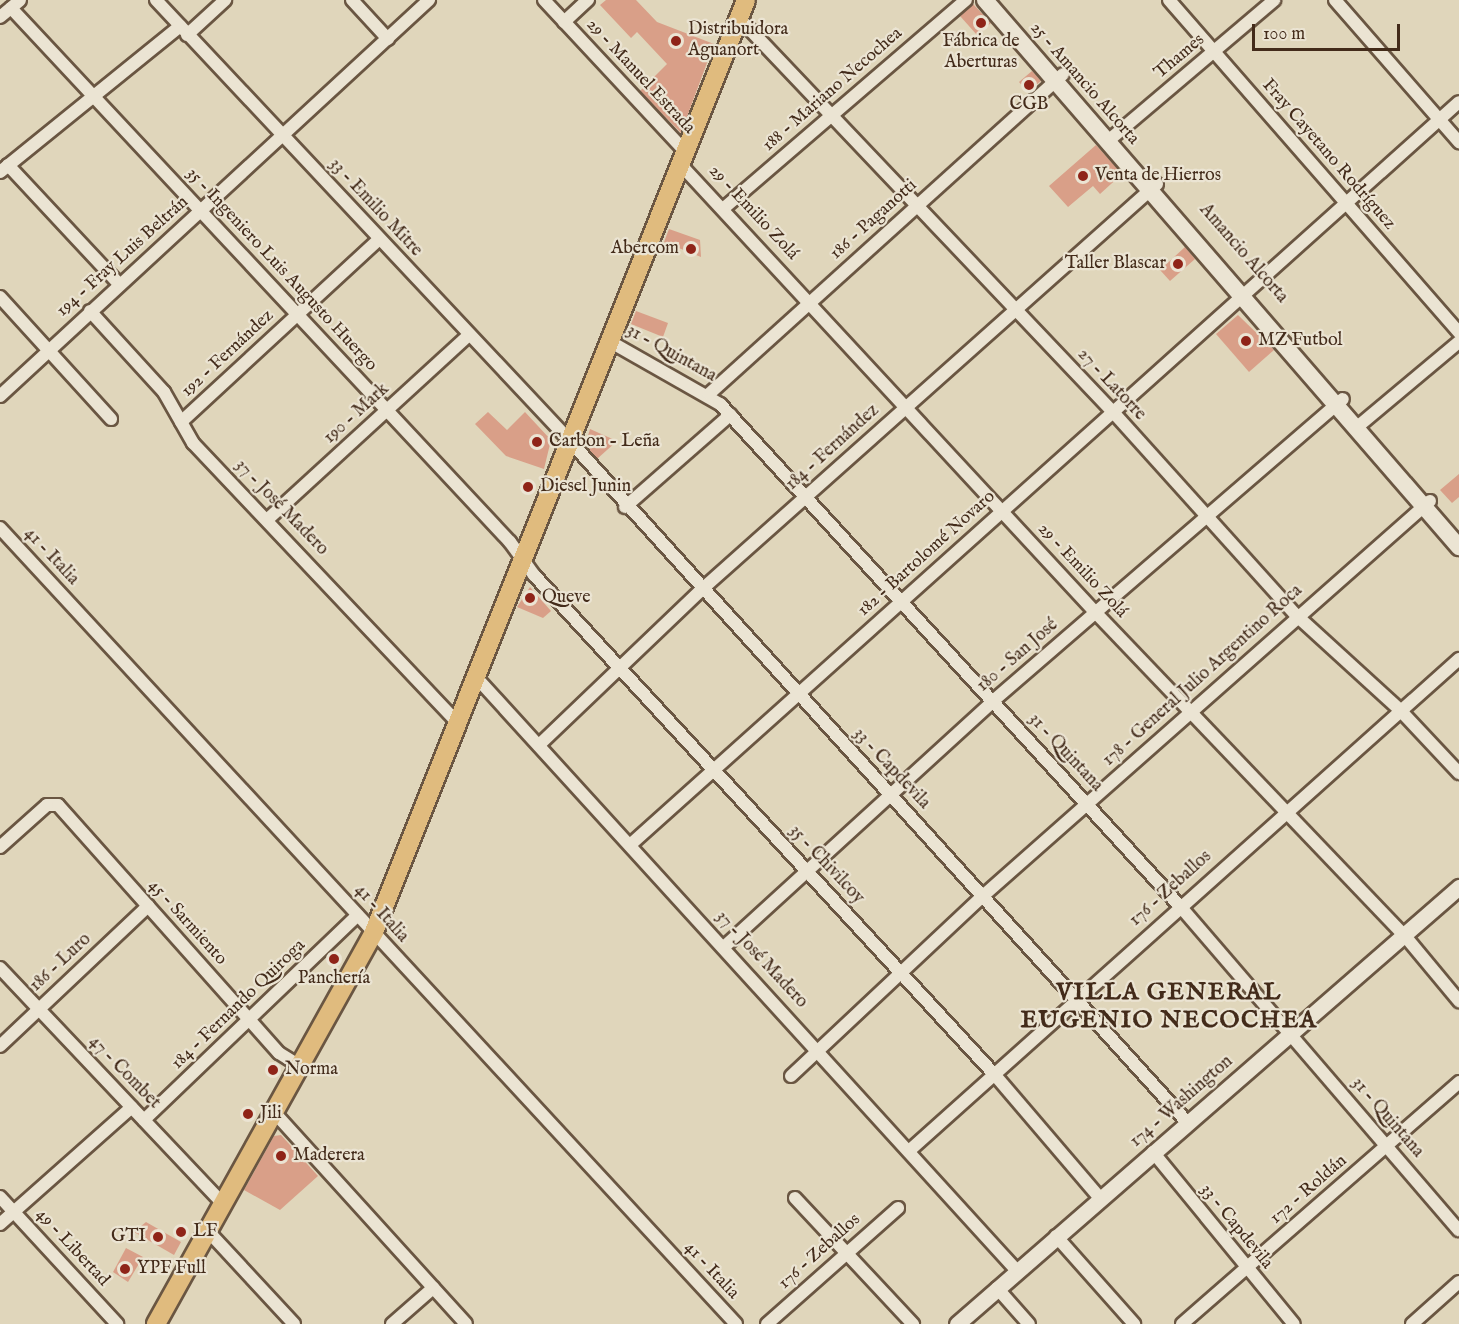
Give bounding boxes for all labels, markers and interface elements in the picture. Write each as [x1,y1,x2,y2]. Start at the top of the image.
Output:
scale bar [1255,12,1404,50]
street label: 29 - Manuel Estrada [581,15,699,139]
marker: Fábrica de Aberturas [974,16,988,30]
street label: 25 - Amancio Alcorta [1025,18,1143,150]
place label: Distribuidora Aguanort [688,20,788,63]
street label: 188 - Mariano Necochea [759,23,907,157]
text: 100 m [1263,23,1305,46]
street label: Thames [1150,30,1210,84]
place label: Fábrica de Aberturas [942,32,1020,74]
marker: Distribuidora Aguanort [669,34,683,48]
street label: Fray Cayetano Rodríguez [1257,75,1399,235]
marker: CGB [1022,78,1036,92]
place label: CGB [1010,94,1048,116]
street label: 33 - Emilio Mitre [324,154,426,262]
street label: 29 - Emilio Zolá [704,161,802,265]
street label: 35 - Ingeniero Luis Augusto Huergo [181,164,381,376]
place label: Venta de Hierros [1095,165,1221,187]
marker: Venta de Hierros [1076,169,1090,183]
street label: 186 - Paganotti [826,175,922,265]
street label: 194 - Fray Luis Beltrán [53,192,193,322]
street label: Amancio Alcorta [1194,200,1292,308]
place label: Abercom [611,238,679,260]
marker: Abercom [684,242,698,256]
place label: Taller Blascar [1065,253,1166,275]
marker: Taller Blascar [1171,257,1185,271]
street label: 192 - Fernández [177,306,279,402]
street label: 31 - Quintana [622,320,720,388]
place label: MZ Futbol [1258,330,1343,352]
marker: MZ Futbol [1239,334,1253,348]
street label: 27 - Latorre [1072,344,1150,426]
street label: 190 - Mark [320,379,394,449]
street label: 184 - Fernández [782,400,884,496]
place label: Carbon - Leña [549,431,660,453]
marker: Carbon - Leña [530,435,544,449]
street label: 37 - José Madero [230,455,332,561]
place label: Diesel Junin [540,476,631,498]
marker: Diesel Junin [521,480,535,494]
street label: 182 - Bartolomé Novaro [854,487,1000,621]
street label: 29 - Emilio Zolá [1033,519,1131,623]
street label: 41 - Italia [19,524,83,590]
street label: 178 - General Julio Argentino Roca [1099,581,1307,771]
place label: Queve [542,587,591,609]
marker: Queve [523,591,537,605]
street label: 180 - San José [973,615,1063,697]
street label: 31 - Quintana [1023,709,1107,797]
street label: 33 - Capdevila [848,724,934,814]
street label: 35 - Chivilcoy [784,821,868,909]
street label: 176 - Zeballos [1125,847,1217,931]
street label: 45 - Sarmiento [143,876,231,970]
street label: 41 - Italia [349,880,413,948]
street label: 37 - José Madero [710,907,812,1013]
street label: 186 - Luro [26,929,96,997]
street label: 184 - Fernando Quiroga [168,935,310,1075]
marker: Panchería [327,952,341,966]
place label: Panchería [298,968,370,990]
district label: VILLA GENERAL EUGENIO NECOCHEA [1020,979,1318,1035]
street label: 47 - Combet [84,1032,164,1114]
street label: 174 - Washington [1126,1051,1238,1153]
place label: Norma [285,1059,338,1081]
marker: Norma [266,1063,280,1077]
street label: 31 - Quintana [1346,1073,1428,1163]
place label: Jili [260,1103,282,1125]
marker: Jili [241,1107,255,1121]
place label: Maderera [293,1145,365,1167]
marker: Maderera [274,1149,288,1163]
street label: 172 - Roldán [1266,1151,1352,1229]
street label: 33 - Capdevila [1195,1180,1277,1274]
street label: 49 - Libertad [31,1205,113,1291]
street label: 176 - Zeballos [774,1210,866,1294]
place label: LF [193,1221,217,1243]
marker: LF [174,1225,188,1239]
place label: GTI [111,1226,146,1248]
marker: GTI [151,1230,165,1244]
street label: 41 - Italia [679,1238,743,1304]
place label: YPF Full [137,1258,206,1280]
marker: YPF Full [118,1262,132,1276]

